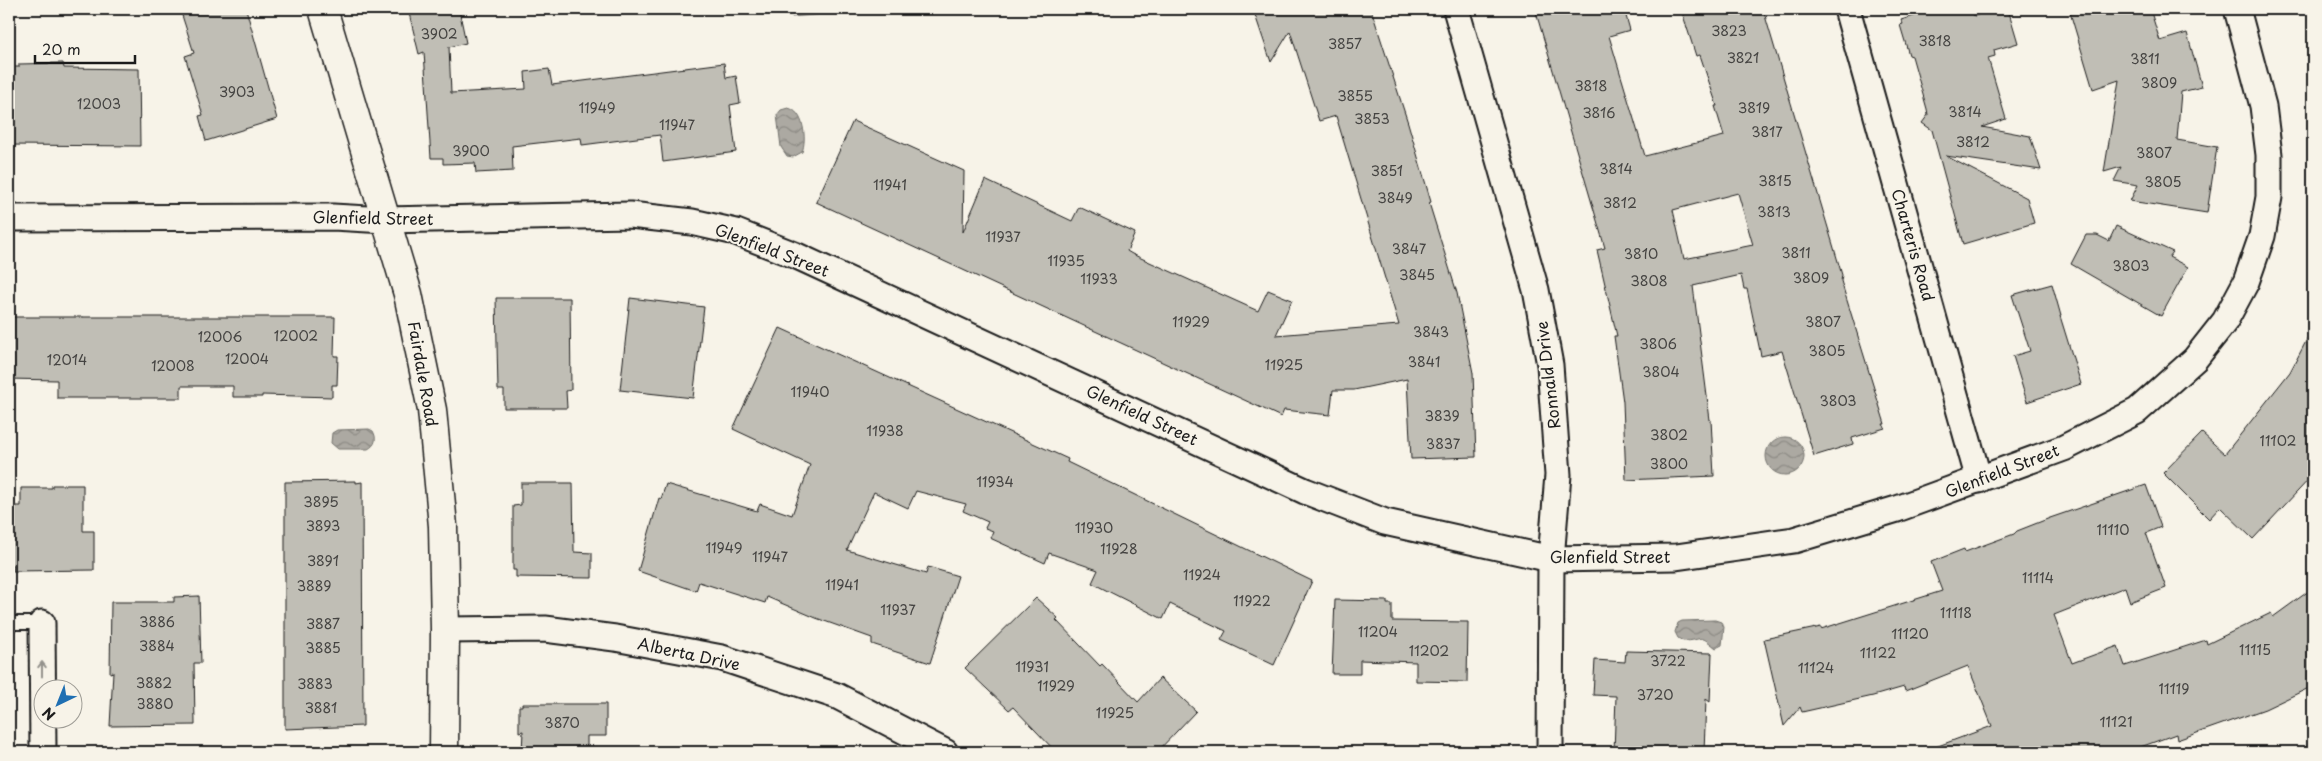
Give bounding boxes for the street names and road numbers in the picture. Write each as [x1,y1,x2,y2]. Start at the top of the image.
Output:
street label: Charteris Road [1886,186,1942,304]
street label: Glenfield Street [313,204,434,230]
street label: Glenfield Street [712,216,833,282]
street label: Fairdale Road [403,319,445,428]
street label: Ronnald Drive [1528,320,1566,430]
street label: Glenfield Street [1083,378,1203,451]
street label: Glenfield Street [1941,437,2063,503]
street label: Glenfield Street [1550,544,1671,568]
street label: Alberta Drive [636,630,743,676]

